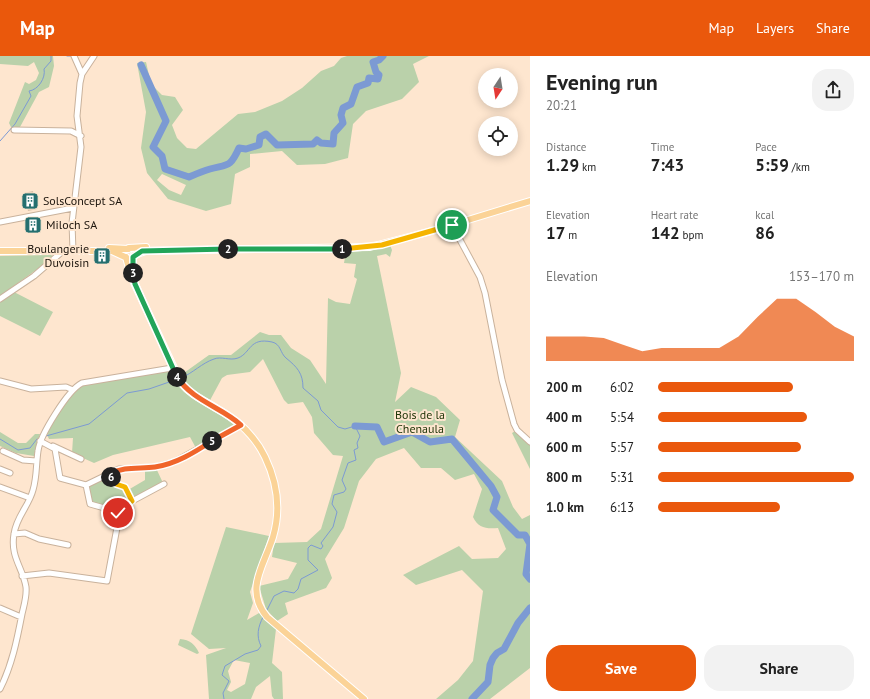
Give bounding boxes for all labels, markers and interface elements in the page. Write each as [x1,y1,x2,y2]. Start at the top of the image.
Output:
text: Map [20,16,55,40]
text: Map [708,19,734,37]
text: Layers [756,19,794,37]
text: Share [816,19,850,37]
north arrow [478,68,518,108]
map controls [478,68,518,156]
text: Evening run [546,68,658,96]
button: share [812,69,854,111]
text: 20:21 [546,97,577,114]
button: locate [478,116,518,156]
text: Distance [546,140,586,154]
text: Time [651,140,674,154]
text: Pace [755,140,777,154]
text: 1.29 [546,154,579,176]
text: 7:43 [651,154,684,176]
text: 5:59 [755,154,789,176]
text: km [579,160,596,174]
text: /km [789,160,810,174]
building icon: SolsConcept SA [20,191,40,211]
place label: SolsConcept SA [43,193,122,208]
pin [435,208,469,242]
text: Elevation [546,208,590,222]
text: Heart rate [651,208,698,222]
text: kcal [755,208,774,222]
icon: arrive [441,214,463,236]
building icon: Miloch SA [23,215,43,235]
place label: Miloch SA [46,217,97,232]
text: 17 [546,222,565,244]
text: 142 [651,222,680,244]
text: 86 [755,222,775,244]
text: m [565,228,577,242]
text: bpm [680,228,703,242]
pin: 2 [218,239,238,259]
pin: 1 [332,239,352,259]
place label: Boulangerie Duvoisin [27,241,89,270]
text: 2 [225,242,231,256]
text: 1 [339,242,345,256]
building icon: Boulangerie Duvoisin [92,246,112,266]
pin: 3 [123,263,143,283]
text: 3 [130,266,136,280]
text: Elevation [546,268,598,285]
text: 153–170 m [789,268,854,285]
pin: 4 [167,367,187,387]
text: 4 [174,370,180,384]
text: 200 m [546,379,582,396]
text: 6:02 [610,379,634,396]
park label: Bois de la Chenaula [395,407,445,436]
text: 400 m [546,409,582,426]
text: 5:54 [610,409,634,426]
pin: 5 [202,431,222,451]
text: 5 [209,434,215,448]
text: 600 m [546,439,582,456]
text: 5:57 [610,439,634,456]
pin: 6 [101,467,121,487]
text: 800 m [546,469,582,486]
text: 5:31 [610,469,634,486]
text: 6 [108,470,114,484]
pin [101,496,135,530]
text: 1.0 km [546,499,584,516]
text: 6:13 [610,499,634,516]
icon: check [107,502,129,524]
button: Save [546,645,696,691]
button: Share [704,645,854,691]

